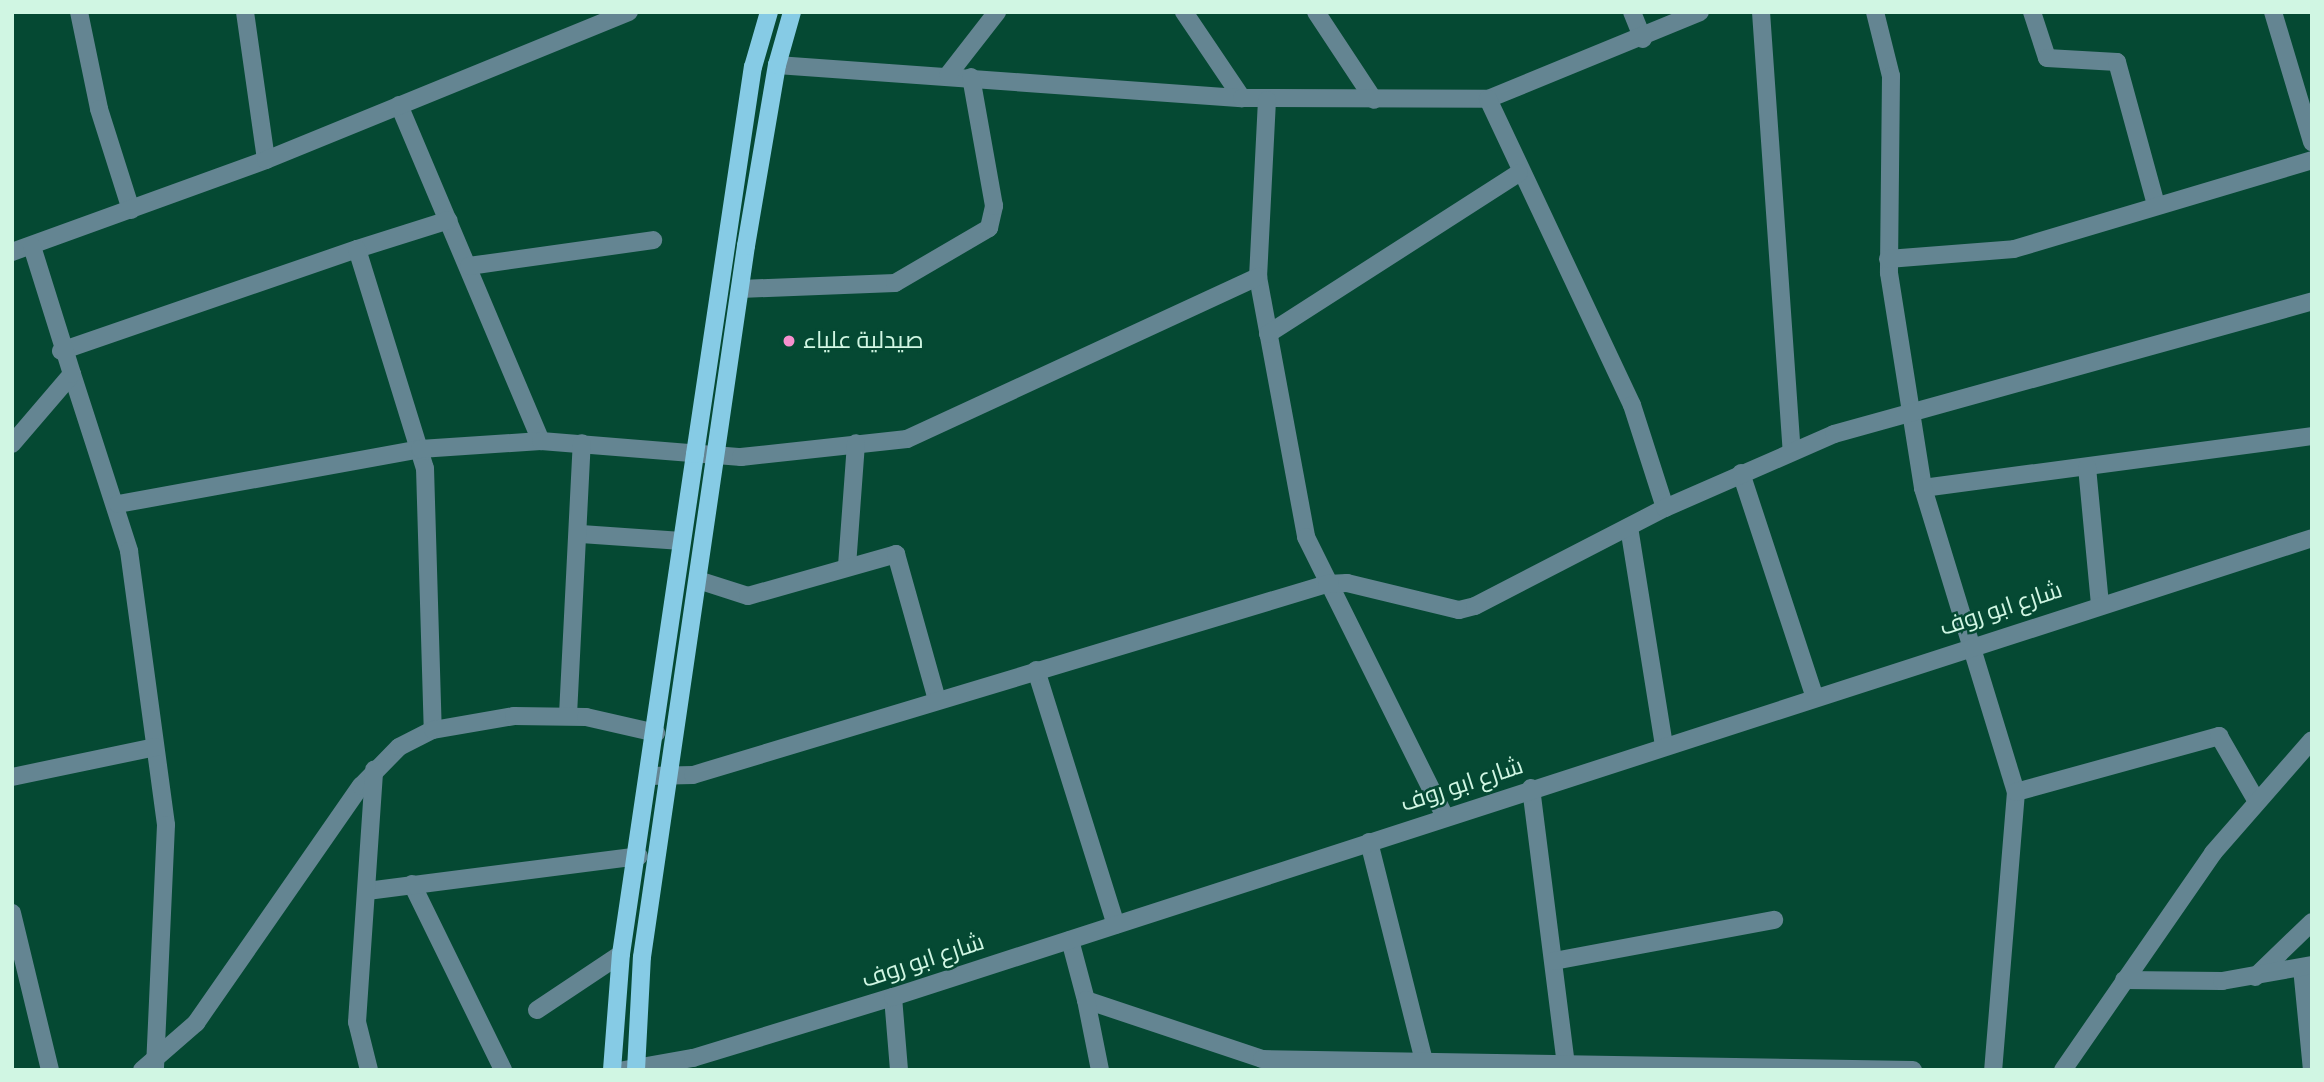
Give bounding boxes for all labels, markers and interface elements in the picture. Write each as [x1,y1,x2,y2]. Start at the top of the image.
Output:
place label: صيدلية علياء [803,327,924,355]
marker: صيدلية علياء [781,333,797,349]
street label: شارع ابو روف [1936,576,2066,642]
street label: شارع ابو روف [1397,752,1527,818]
street label: شارع ابو روف [858,928,988,994]

